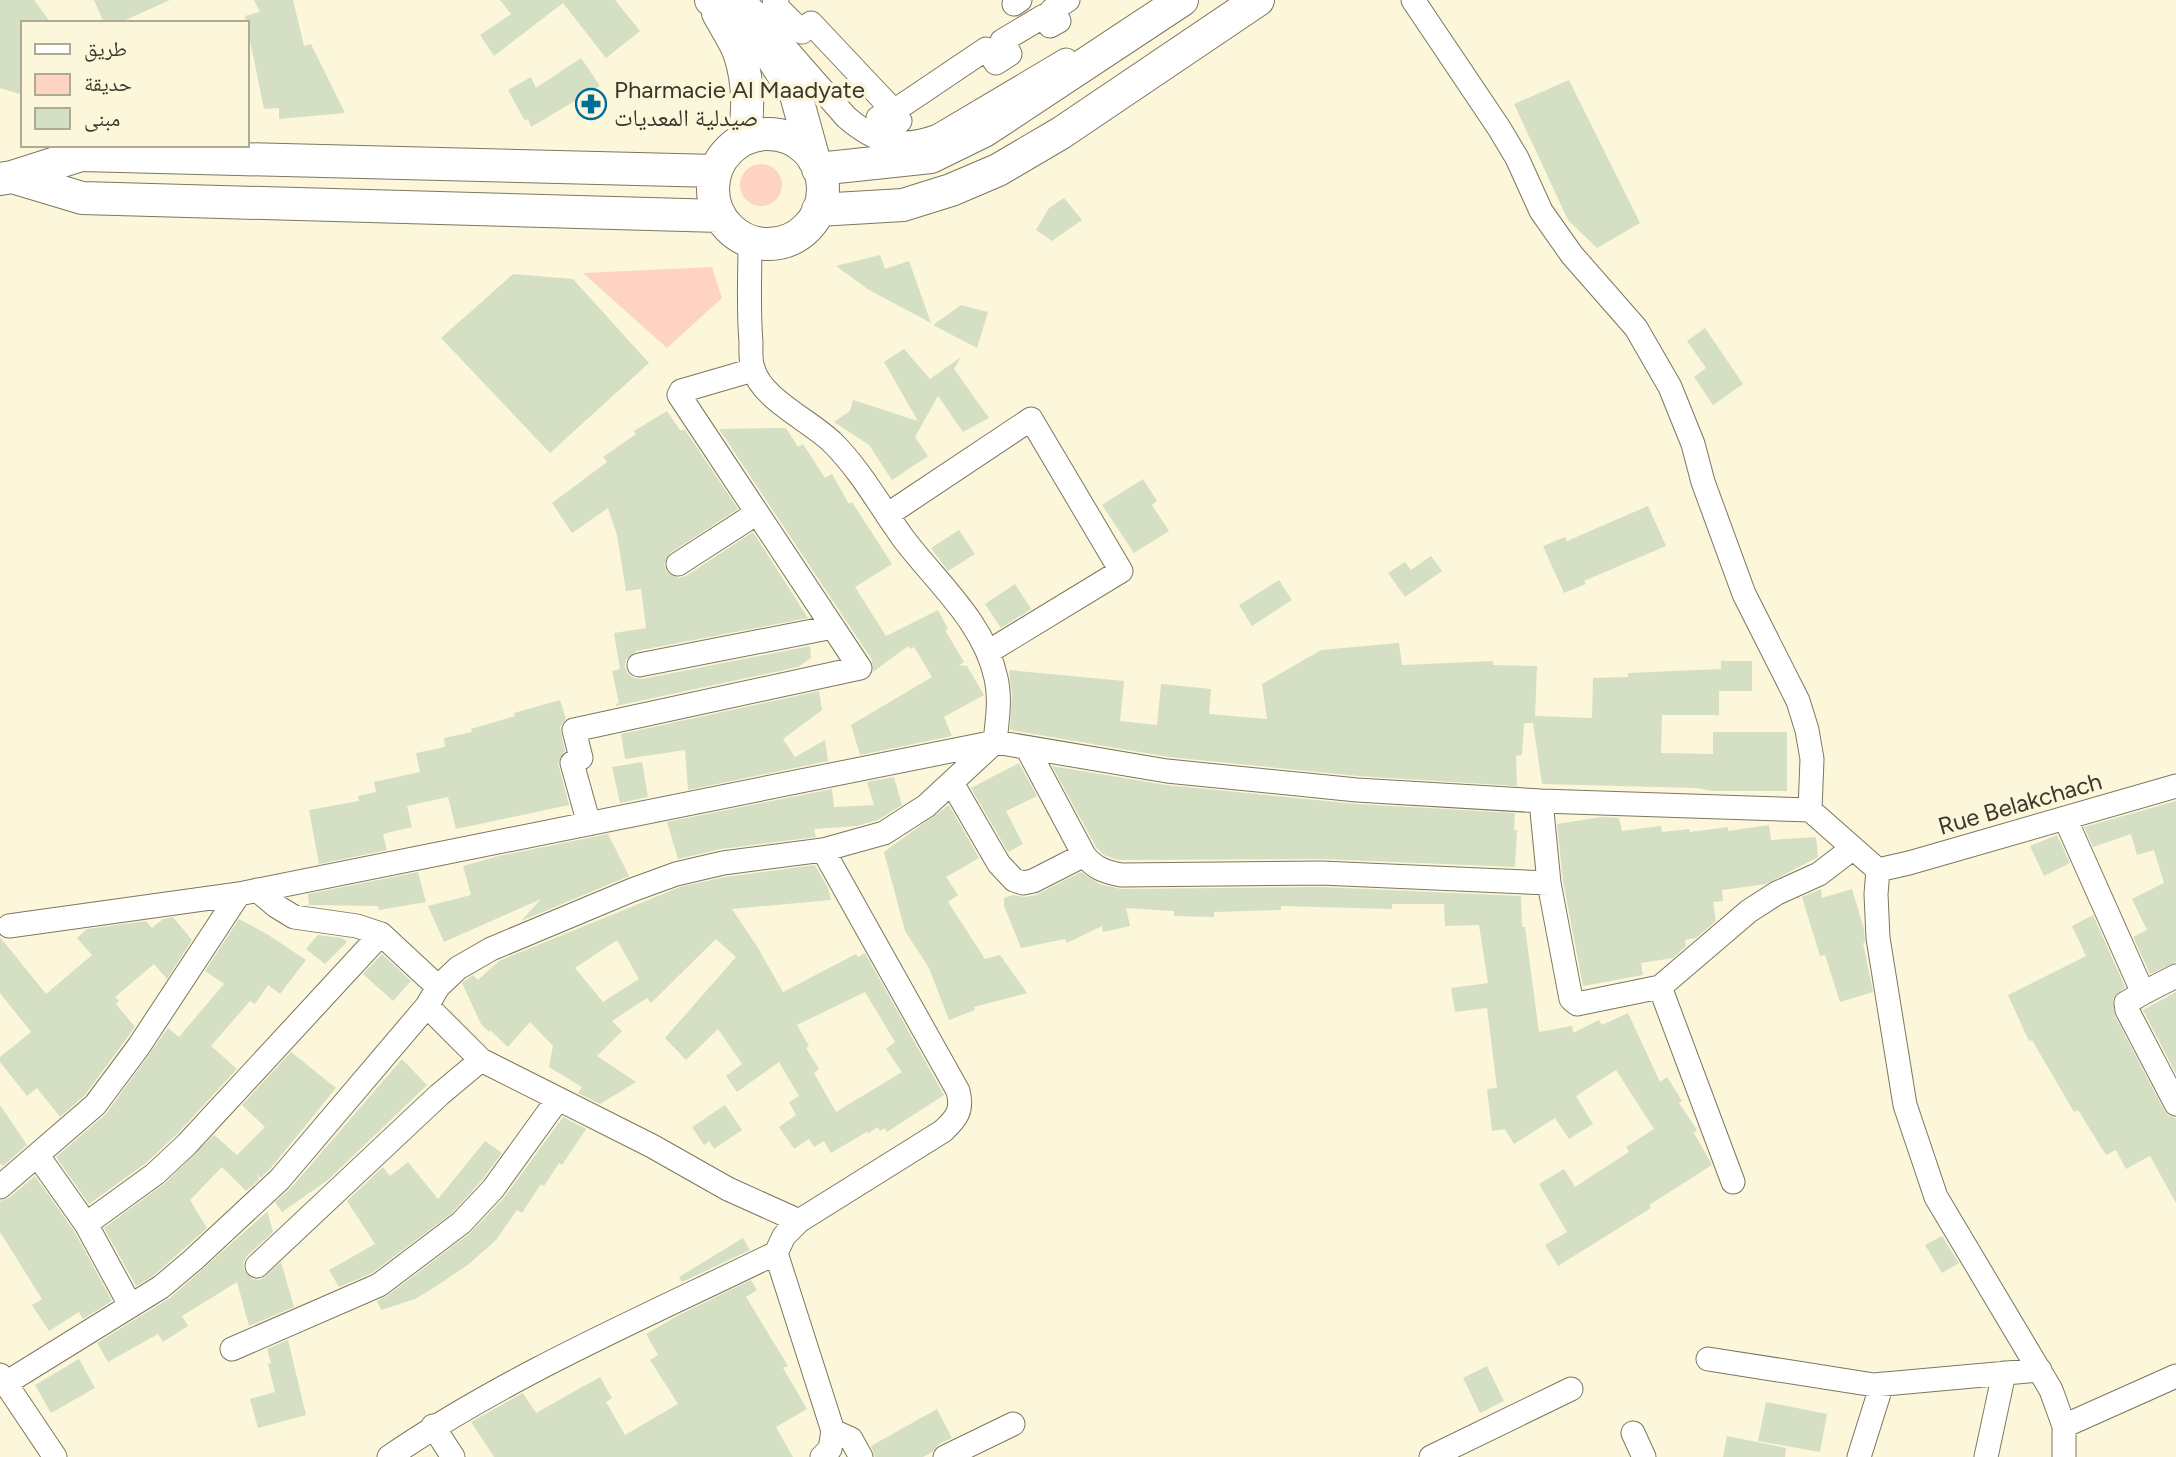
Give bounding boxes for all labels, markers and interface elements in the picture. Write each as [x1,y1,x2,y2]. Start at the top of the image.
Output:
legend [21,21,248,147]
text: طريق [84,36,127,62]
text: حديقة [84,71,132,96]
place label: Pharmacie Al Maadyate صيدلية المعديات [614,75,865,132]
pharmacy icon: Pharmacie Al Maadyate صيدلية المعديات [574,87,608,121]
text: مبنى [84,106,120,132]
street label: Rue Belakchach [1935,766,2105,841]

